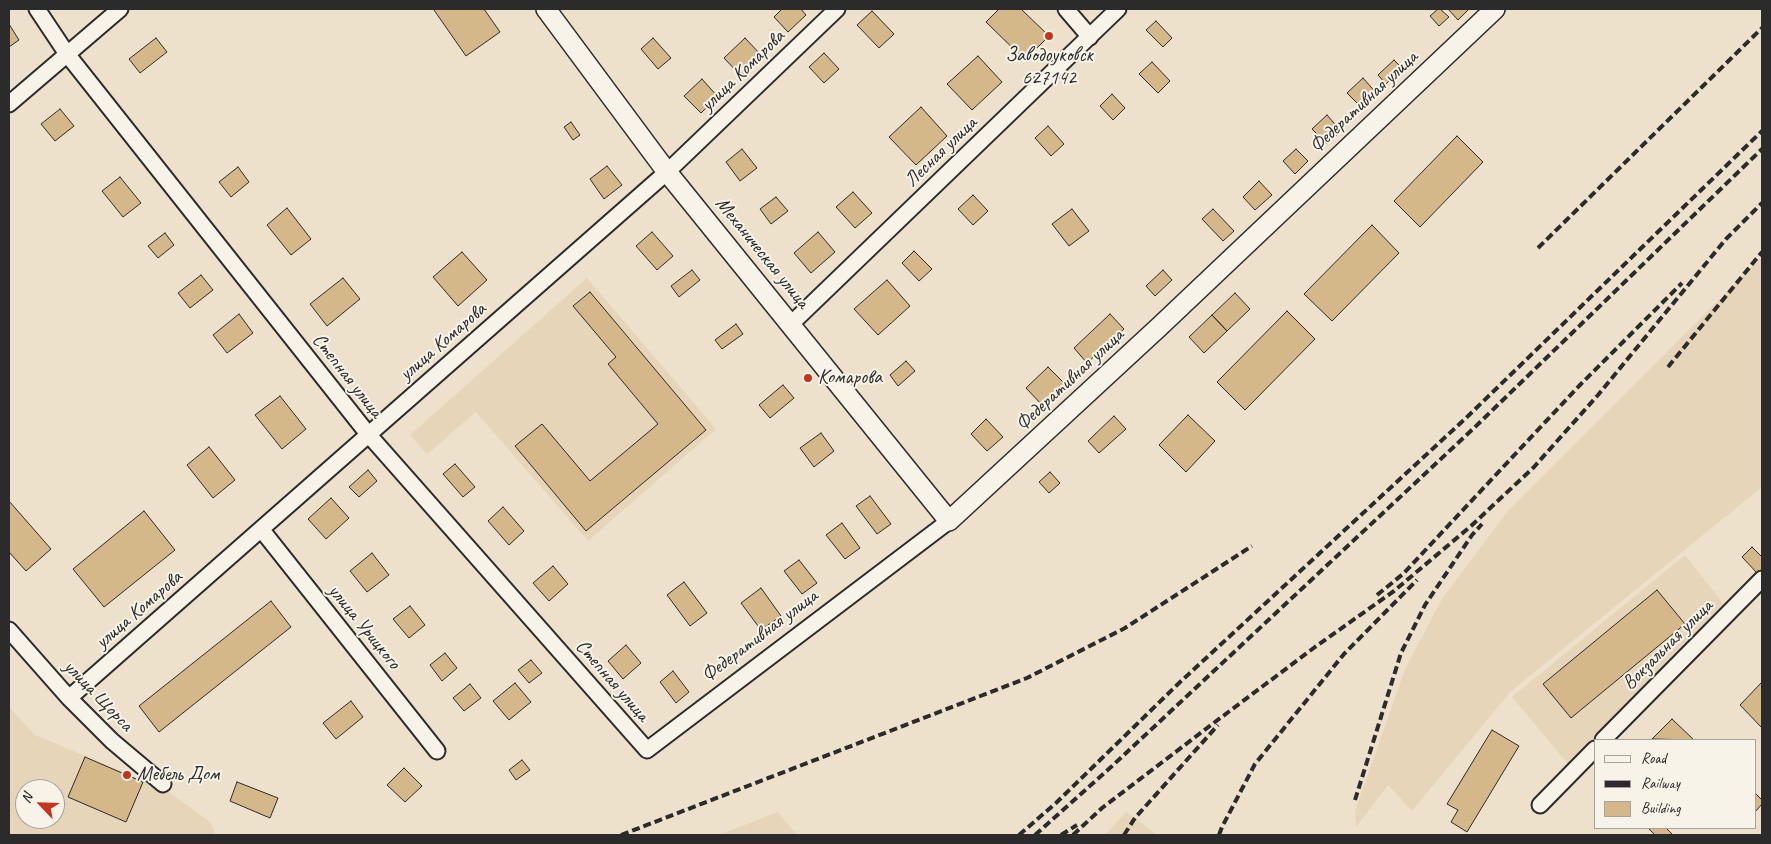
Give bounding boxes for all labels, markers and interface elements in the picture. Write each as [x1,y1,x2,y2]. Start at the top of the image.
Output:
street label: улица Комарова [696,25,790,117]
marker: Заводоуковск 627142 [1043,30,1055,42]
place label: Заводоуковск 627142 [1005,44,1093,91]
street label: Федеративная улица [1305,46,1423,158]
street label: Лесная улица [900,112,982,192]
street label: Механическая улица [710,192,814,314]
street label: улица Комарова [395,298,491,386]
street label: Федеративная улица [1011,324,1129,436]
street label: Степная улица [306,329,388,423]
place label: Комарова [818,366,882,390]
marker: Комарова [802,372,814,384]
street label: улица Комарова [91,566,187,654]
street label: улица Урицкого [322,580,406,674]
street label: Федеративная улица [697,585,823,687]
street label: Вокзальная улица [1618,595,1718,695]
street label: Степная улица [570,635,654,727]
street label: улица Щорса [58,655,138,737]
legend [1594,739,1756,829]
text: Road [1641,749,1666,768]
place label: Мебель Дом [137,763,219,787]
marker: Мебель Дом [121,769,133,781]
text: Railway [1641,774,1680,793]
north arrow [15,779,65,829]
text: N [17,791,36,806]
text: Building [1641,799,1680,818]

